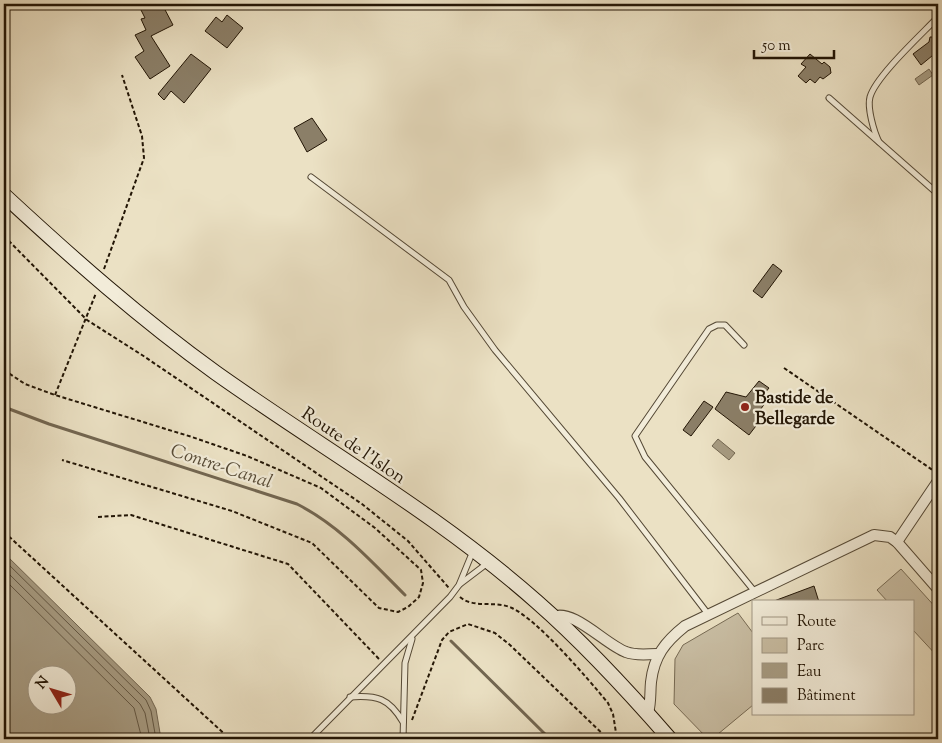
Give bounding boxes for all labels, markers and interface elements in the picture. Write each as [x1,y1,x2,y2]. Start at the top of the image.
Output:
scale bar [754,28,834,60]
text: 50 m [761,36,791,57]
place label: Bastide de Bellegarde [755,386,835,433]
marker: Bastide de Bellegarde [739,401,751,413]
street label: Route de l'Islon [295,402,411,491]
water label: Contre-Canal [167,438,276,497]
legend [752,600,914,716]
text: Route [797,612,836,633]
text: Parc [797,636,825,657]
text: Eau [797,662,822,683]
north arrow [28,666,78,716]
text: N [32,673,55,694]
text: Bâtiment [797,686,856,707]

